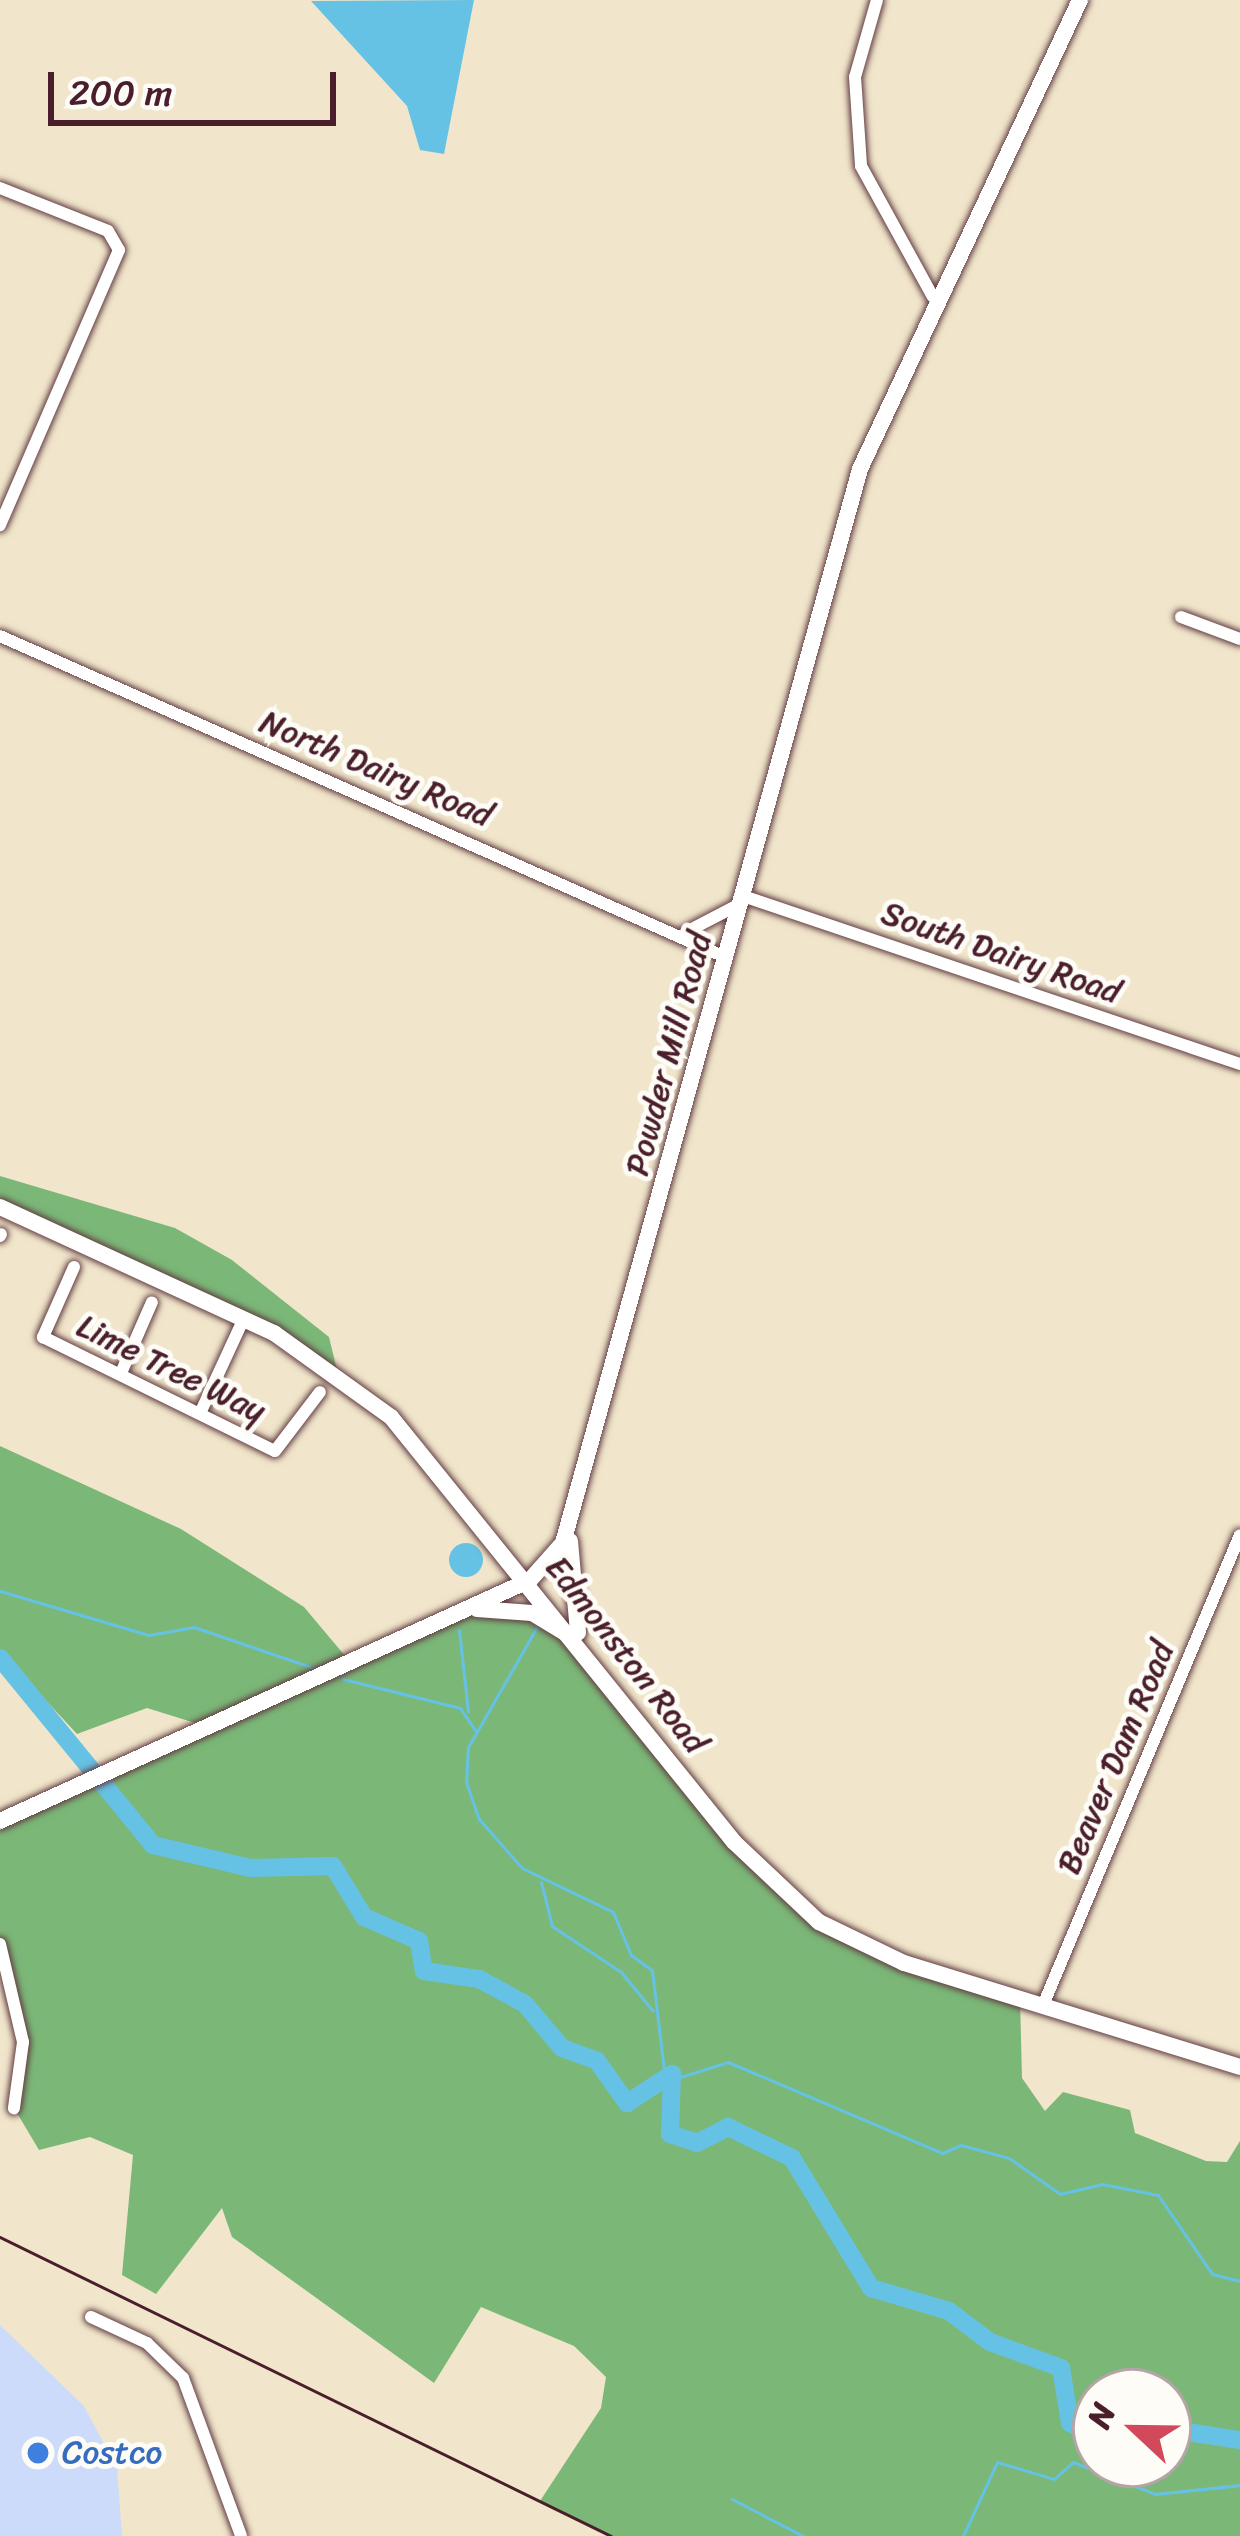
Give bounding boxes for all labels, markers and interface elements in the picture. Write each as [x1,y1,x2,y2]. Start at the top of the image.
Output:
scale bar [54,48,342,122]
text: 200 m [69,61,172,125]
street label: North Dairy Road [254,702,498,836]
street label: South Dairy Road [876,893,1126,1013]
street label: Powder Mill Road [617,928,721,1180]
street label: Lime Tree Way [70,1306,272,1432]
street label: Edmonston Road [537,1549,715,1761]
street label: Beaver Dam Road [1049,1636,1183,1880]
north arrow [1072,2368,1192,2488]
text: N [1070,2394,1133,2437]
place label: Costco [62,2433,162,2473]
marker: Costco [25,2440,51,2466]

